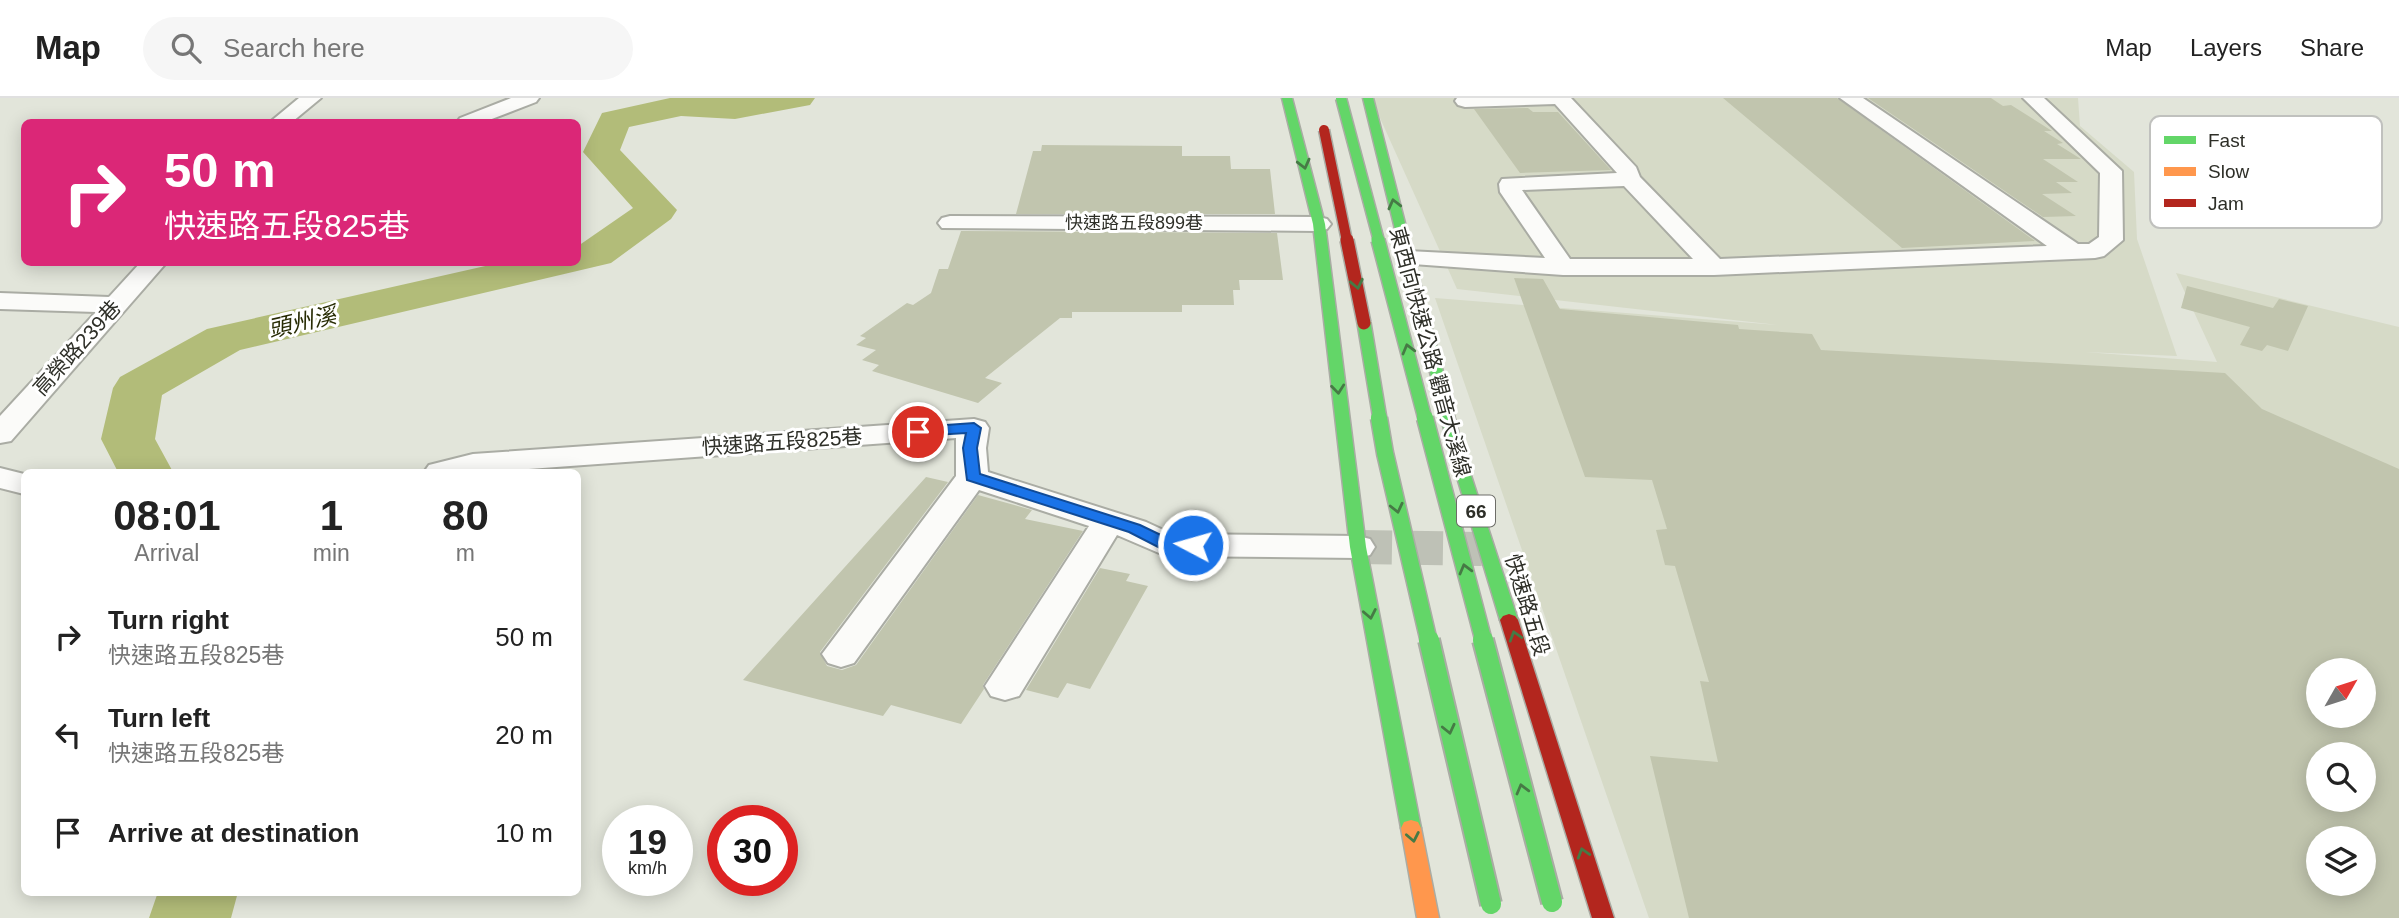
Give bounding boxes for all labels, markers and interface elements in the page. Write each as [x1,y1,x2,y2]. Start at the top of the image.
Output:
search box [143,17,633,80]
text: Map [35,29,101,66]
icon: search [167,29,205,67]
text: Search here [223,33,365,63]
text: Map [2105,34,2152,61]
text: Layers [2190,34,2262,61]
text: Share [2300,34,2364,61]
legend [2150,116,2382,228]
text: Fast [2208,130,2246,151]
text: 50 m [164,143,276,197]
icon: right [49,147,140,238]
one-way arrow [1296,158,1310,170]
text: Slow [2208,161,2249,182]
text: Jam [2208,193,2244,214]
one-way arrow [1388,199,1402,211]
text: 快速路五段825巷 [164,208,409,244]
street label: 快速路五段899巷 [1065,213,1203,233]
street label: 東西向快速公路 觀音大溪線 [1386,224,1475,479]
one-way arrow [1348,278,1363,290]
street label: 高榮路239巷 [28,296,125,400]
water label: 頭州溪 [265,301,341,342]
one-way arrow [1402,343,1416,355]
one-way arrow [1330,383,1345,395]
pin [888,402,948,462]
icon: arrive [899,413,937,451]
street label: 快速路五段825巷 [701,424,863,459]
text: 08:01 [113,492,221,539]
text: 1 [320,492,343,539]
text: 80 [442,492,489,539]
road number: 66 [1457,496,1495,526]
one-way arrow [1389,502,1404,514]
position arrow [1156,508,1230,582]
text: Arrival [134,540,199,566]
text: min [313,540,350,566]
text: m [456,540,475,566]
street label: 快速路五段 [1501,551,1554,658]
one-way arrow [1459,563,1473,575]
text: Turn right [108,605,229,635]
one-way arrow [1362,608,1377,620]
icon: right [49,618,87,656]
text: 50 m [495,622,553,652]
one-way arrow [1509,630,1523,642]
text: 快速路五段825巷 [108,642,284,668]
north arrow [2306,658,2376,728]
map controls [2306,658,2376,896]
text: Turn left [108,703,210,733]
icon: left [49,716,87,754]
text: 20 m [495,720,553,750]
one-way arrow [1441,723,1456,735]
text: 快速路五段825巷 [108,740,284,766]
button: search [2306,742,2376,812]
one-way arrow [1516,783,1530,795]
speed limit sign: 30 [707,805,798,896]
icon: arrive [49,814,87,852]
text: Arrive at destination [108,818,359,848]
text: 10 m [495,818,553,848]
text: 19 [628,822,667,861]
button: layers [2306,826,2376,896]
one-way arrow [1404,831,1419,843]
one-way arrow [1576,847,1591,859]
text: km/h [628,858,667,878]

